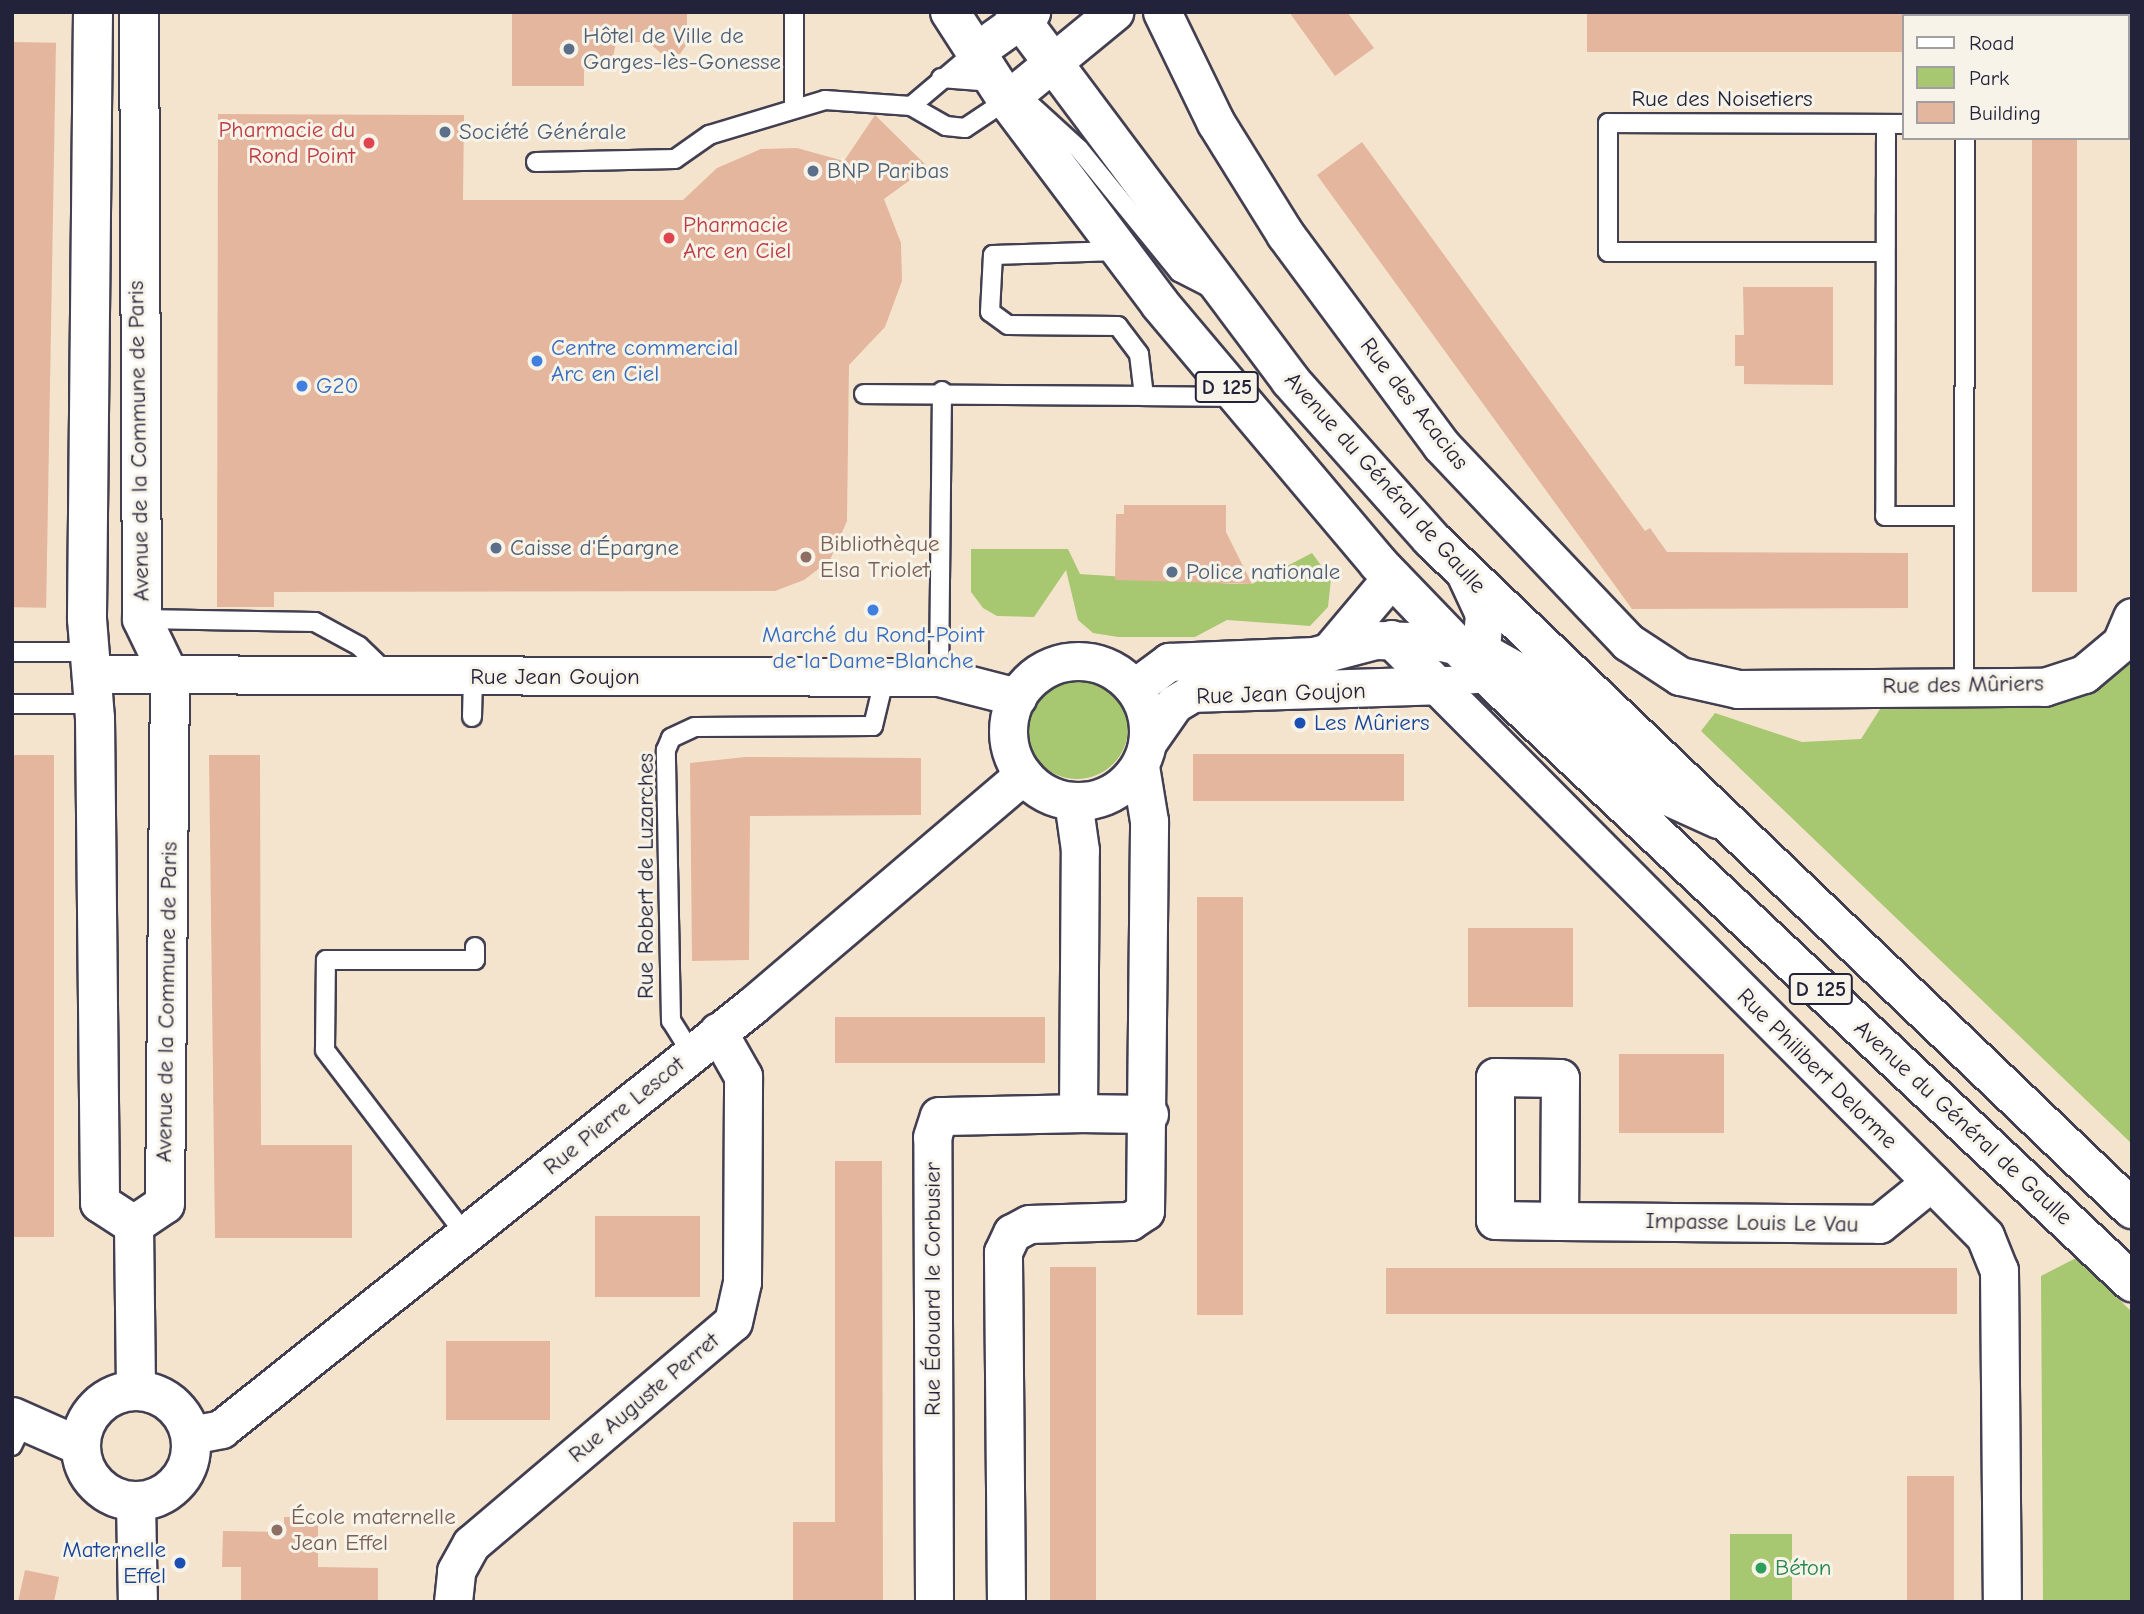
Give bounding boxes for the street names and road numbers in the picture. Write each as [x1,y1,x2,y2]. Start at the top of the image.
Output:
street label: Rue des Noisetiers [1631,85,1813,113]
street label: Avenue de la Commune de Paris [122,280,156,602]
street label: Rue des Acacias [1354,333,1474,475]
street label: Avenue du Général de Gaulle [1278,367,1492,599]
road number: D 125 [1194,370,1260,404]
street label: Rue Jean Goujon [470,663,640,691]
street label: Rue des Mûriers [1882,670,2044,700]
street label: Rue Jean Goujon [1196,677,1366,711]
street label: Rue Robert de Luzarches [632,753,660,999]
street label: Avenue de la Commune de Paris [150,841,184,1163]
road number: D 125 [1788,972,1854,1006]
street label: Rue Philibert Delorme [1731,983,1903,1155]
street label: Avenue du Général de Gaulle [1848,1015,2078,1231]
street label: Rue Pierre Lescot [538,1051,690,1181]
street label: Rue Édouard le Corbusier [919,1162,947,1416]
street label: Impasse Louis Le Vau [1645,1207,1859,1239]
street label: Rue Auguste Perret [563,1327,725,1469]

